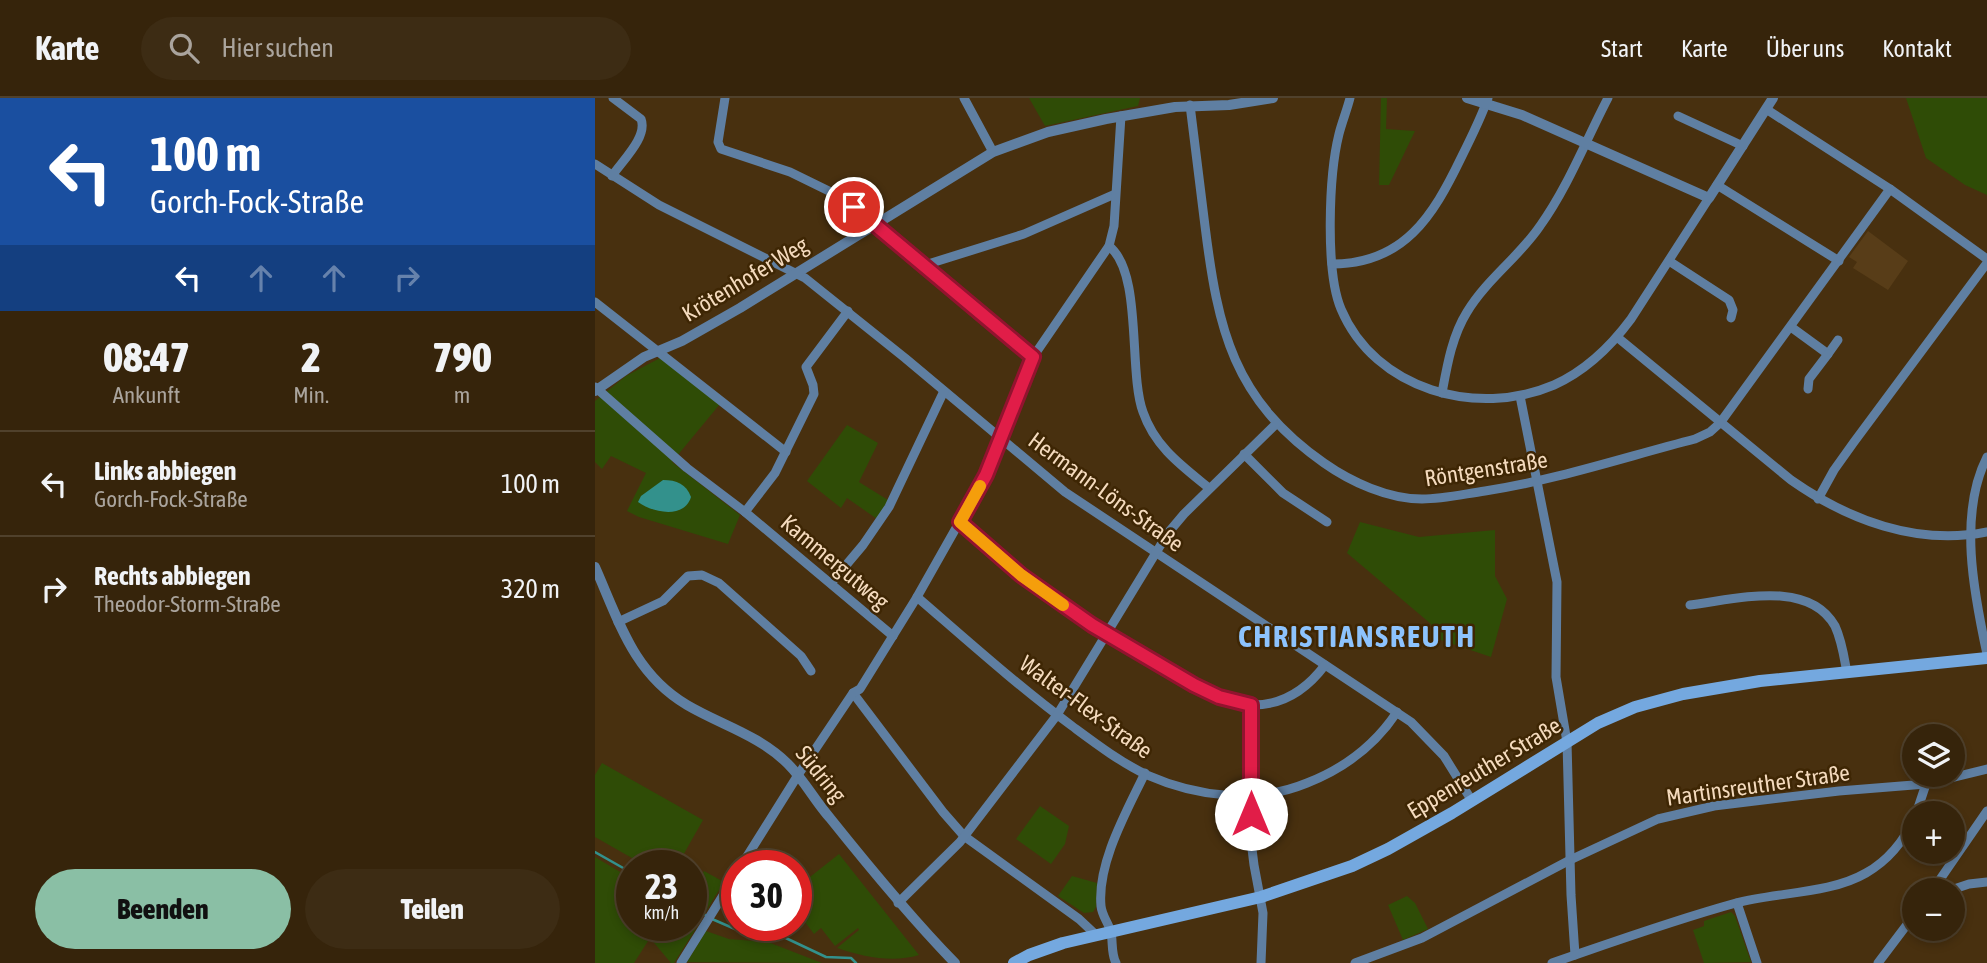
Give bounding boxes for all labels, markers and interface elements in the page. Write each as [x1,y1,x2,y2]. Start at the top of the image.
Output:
search box [141,17,631,80]
text: Karte [35,29,99,67]
icon: search [165,29,203,67]
text: Hier suchen [221,33,334,63]
text: Start [1601,35,1643,62]
text: Karte [1681,35,1728,62]
text: Über uns [1766,35,1844,62]
text: Kontakt [1882,35,1952,62]
text: 100 m [150,125,261,181]
icon: left [35,126,126,217]
pin [824,177,884,237]
text: Gorch-Fock-Straße [150,183,364,220]
icon: arrive [835,188,873,226]
street label: Krötenhofer Weg [677,231,813,327]
icon: left [169,259,207,297]
icon: ahead [242,259,280,297]
icon: ahead [315,259,353,297]
icon: right [388,259,426,297]
text: 08:47 [103,333,190,381]
text: 2 [301,333,321,381]
text: 790 [432,333,492,381]
text: Ankunft [113,382,180,408]
text: Min. [293,382,329,408]
text: m [454,382,470,408]
street label: Hermann-Löns-Straße [1023,427,1189,557]
street label: Röntgenstraße [1423,446,1549,492]
text: Links abbiegen [94,456,236,486]
icon: left [35,465,73,503]
text: 100 m [501,469,560,499]
text: Gorch-Fock-Straße [94,486,248,512]
street label: Kammergutweg [776,509,894,615]
text: Rechts abbiegen [94,561,251,591]
icon: right [35,570,73,608]
text: 320 m [501,574,560,604]
text: Theodor-Storm-Straße [94,591,281,617]
district label: CHRISTIANSREUTH [1238,619,1476,653]
street label: Walter-Flex-Straße [1015,650,1157,764]
street label: Eppenreuther Straße [1403,712,1565,824]
map controls [1902,724,1965,941]
button: layers [1902,724,1965,787]
street label: Südring [791,741,852,807]
street label: Martinsreuther Straße [1665,759,1851,811]
position arrow [1214,777,1288,851]
button: + [1902,801,1965,864]
speed limit sign: 30 [721,850,812,941]
text: 23 [645,866,678,906]
button: Beenden [35,869,291,949]
button: Teilen [305,869,560,949]
button: − [1902,878,1965,941]
text: km/h [644,902,679,923]

